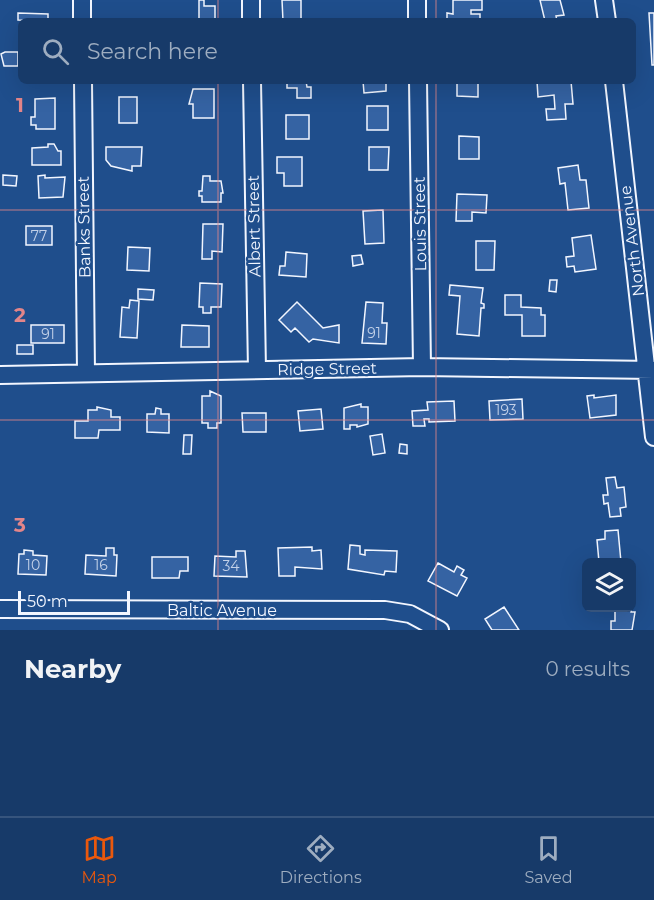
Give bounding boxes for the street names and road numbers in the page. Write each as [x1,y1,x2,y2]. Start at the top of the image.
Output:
street label: Albert Street [244,174,264,277]
street label: Banks Street [74,175,94,278]
street label: Louis Street [410,176,430,272]
street label: North Avenue [616,184,648,298]
street label: Ridge Street [277,359,378,379]
street label: Baltic Avenue [167,601,277,620]

